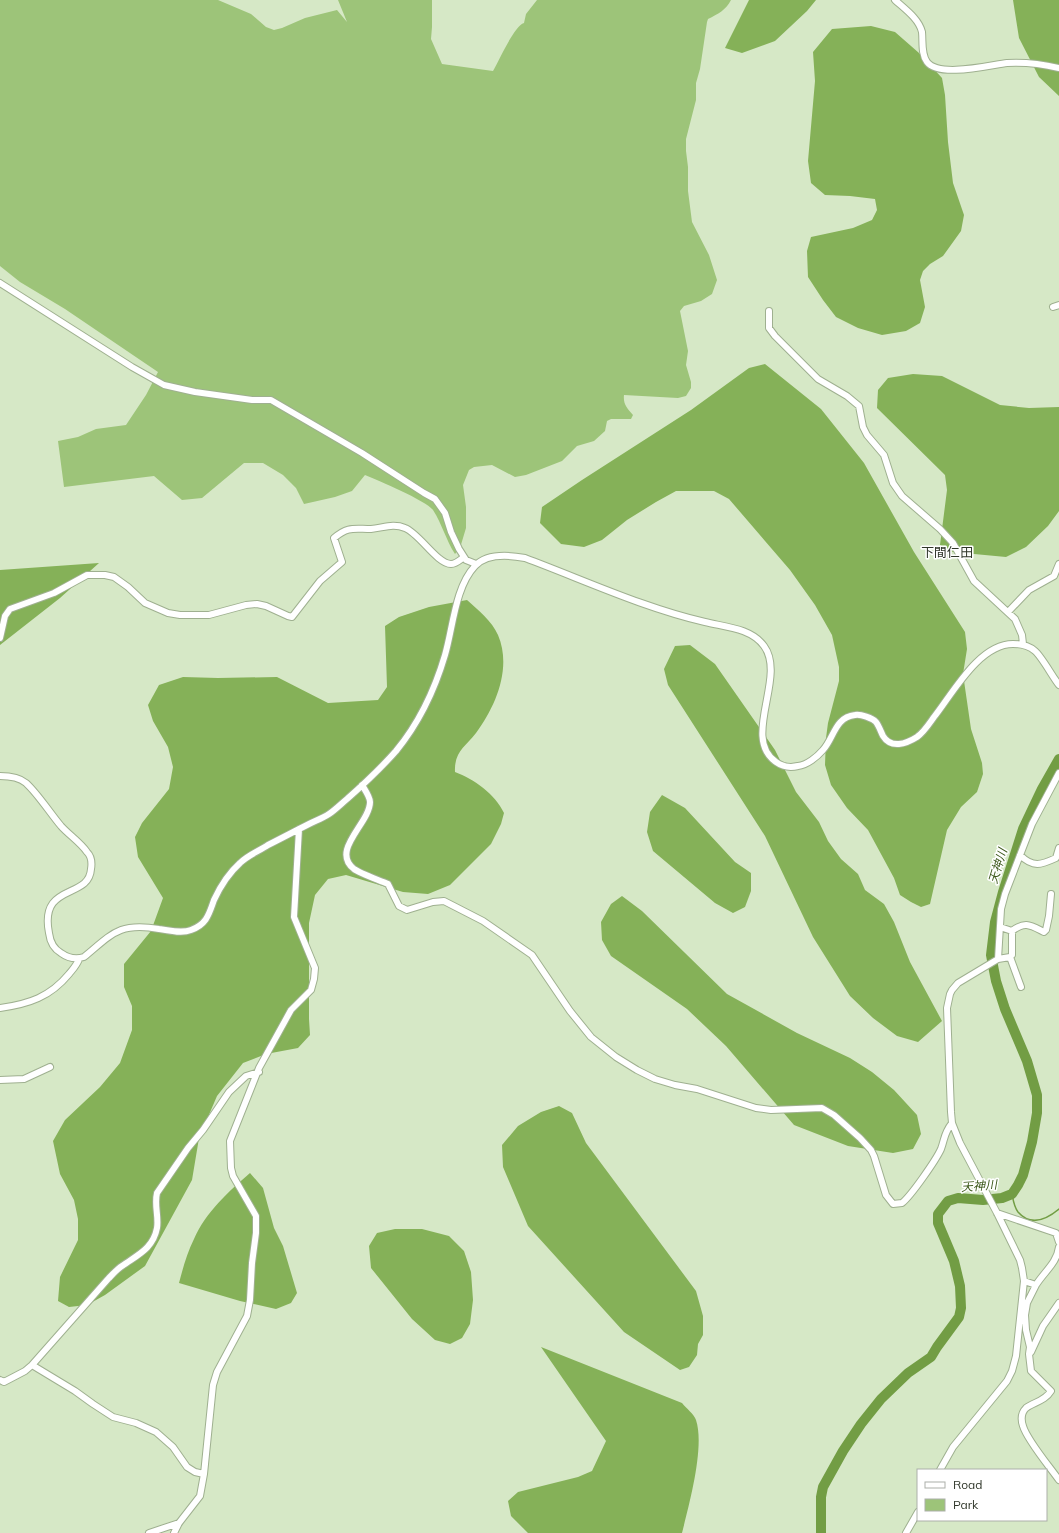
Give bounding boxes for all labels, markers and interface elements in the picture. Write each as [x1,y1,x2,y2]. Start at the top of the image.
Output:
district label: 下間仁田 [921,544,973,560]
water label: 天神川 [985,845,1011,885]
water label: 天神川 [960,1177,999,1194]
legend [917,1469,1047,1521]
text: Road [953,1477,982,1492]
text: Park [953,1497,979,1512]

